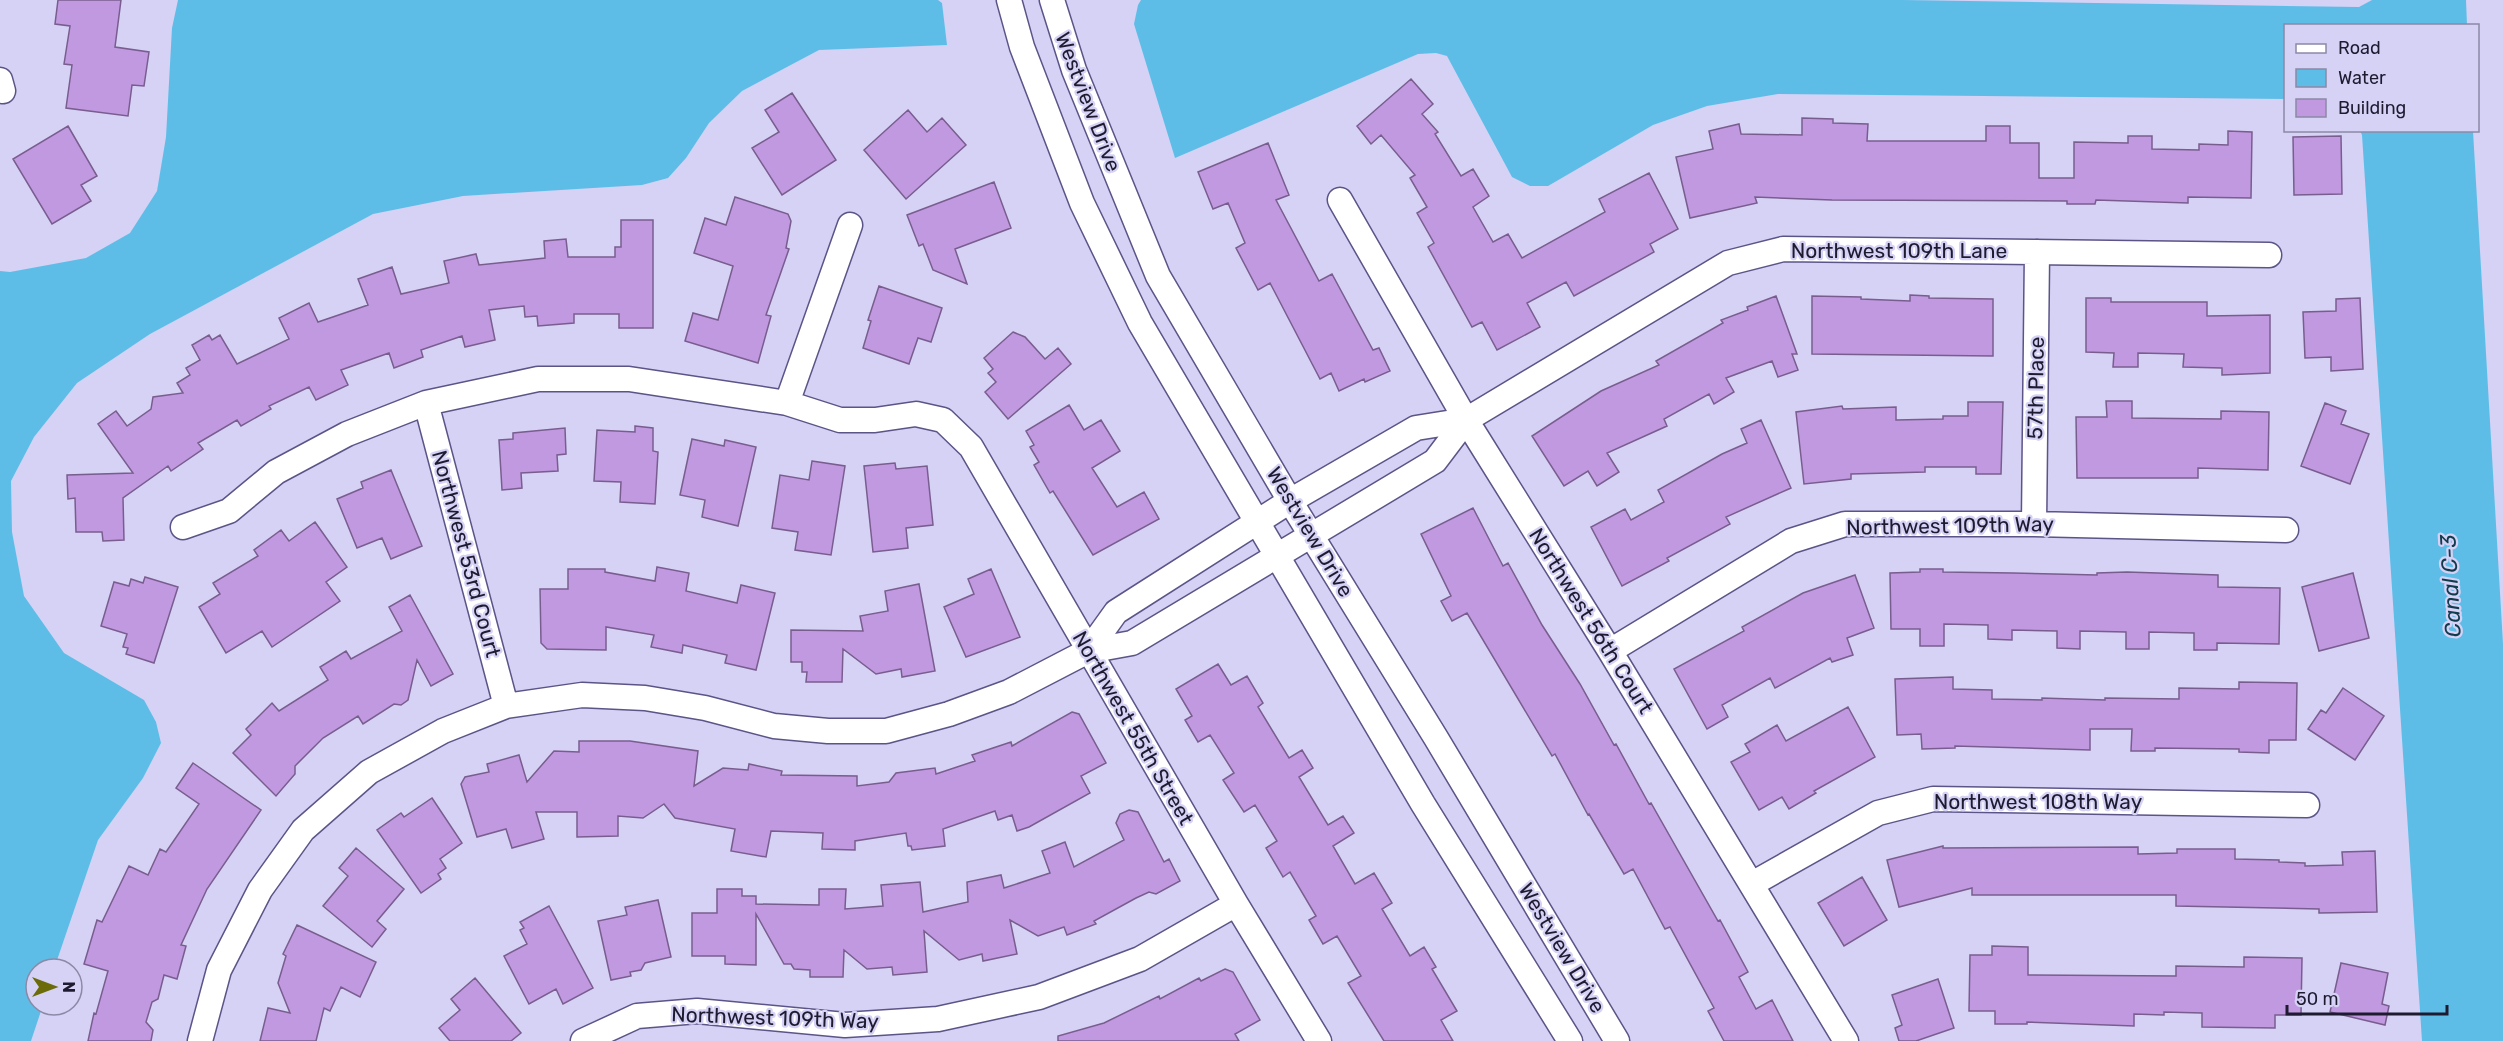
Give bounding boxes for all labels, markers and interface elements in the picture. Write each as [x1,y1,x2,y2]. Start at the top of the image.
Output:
legend [2284,24,2479,132]
street label: Westview Drive [1050,29,1127,175]
text: Road [2338,37,2381,59]
text: Water [2338,67,2386,89]
text: Building [2338,97,2406,119]
street label: Northwest 109th Lane [1791,238,2007,263]
street label: 57th Place [2022,336,2049,440]
street label: Northwest 53rd Court [427,448,506,660]
street label: Westview Drive [1262,462,1359,601]
street label: Northwest 109th Way [1846,511,2054,540]
street label: Northwest 56th Court [1524,523,1659,718]
water label: Canal C-3 [2434,533,2467,638]
street label: Northwest 55th Street [1068,626,1199,829]
street label: Northwest 108th Way [1934,789,2143,814]
street label: Westview Drive [1514,878,1611,1017]
north arrow [24,957,84,1017]
scale bar [2287,978,2448,1016]
text: N [59,981,78,993]
text: 50 m [2296,988,2339,1010]
street label: Northwest 109th Way [671,1001,880,1034]

